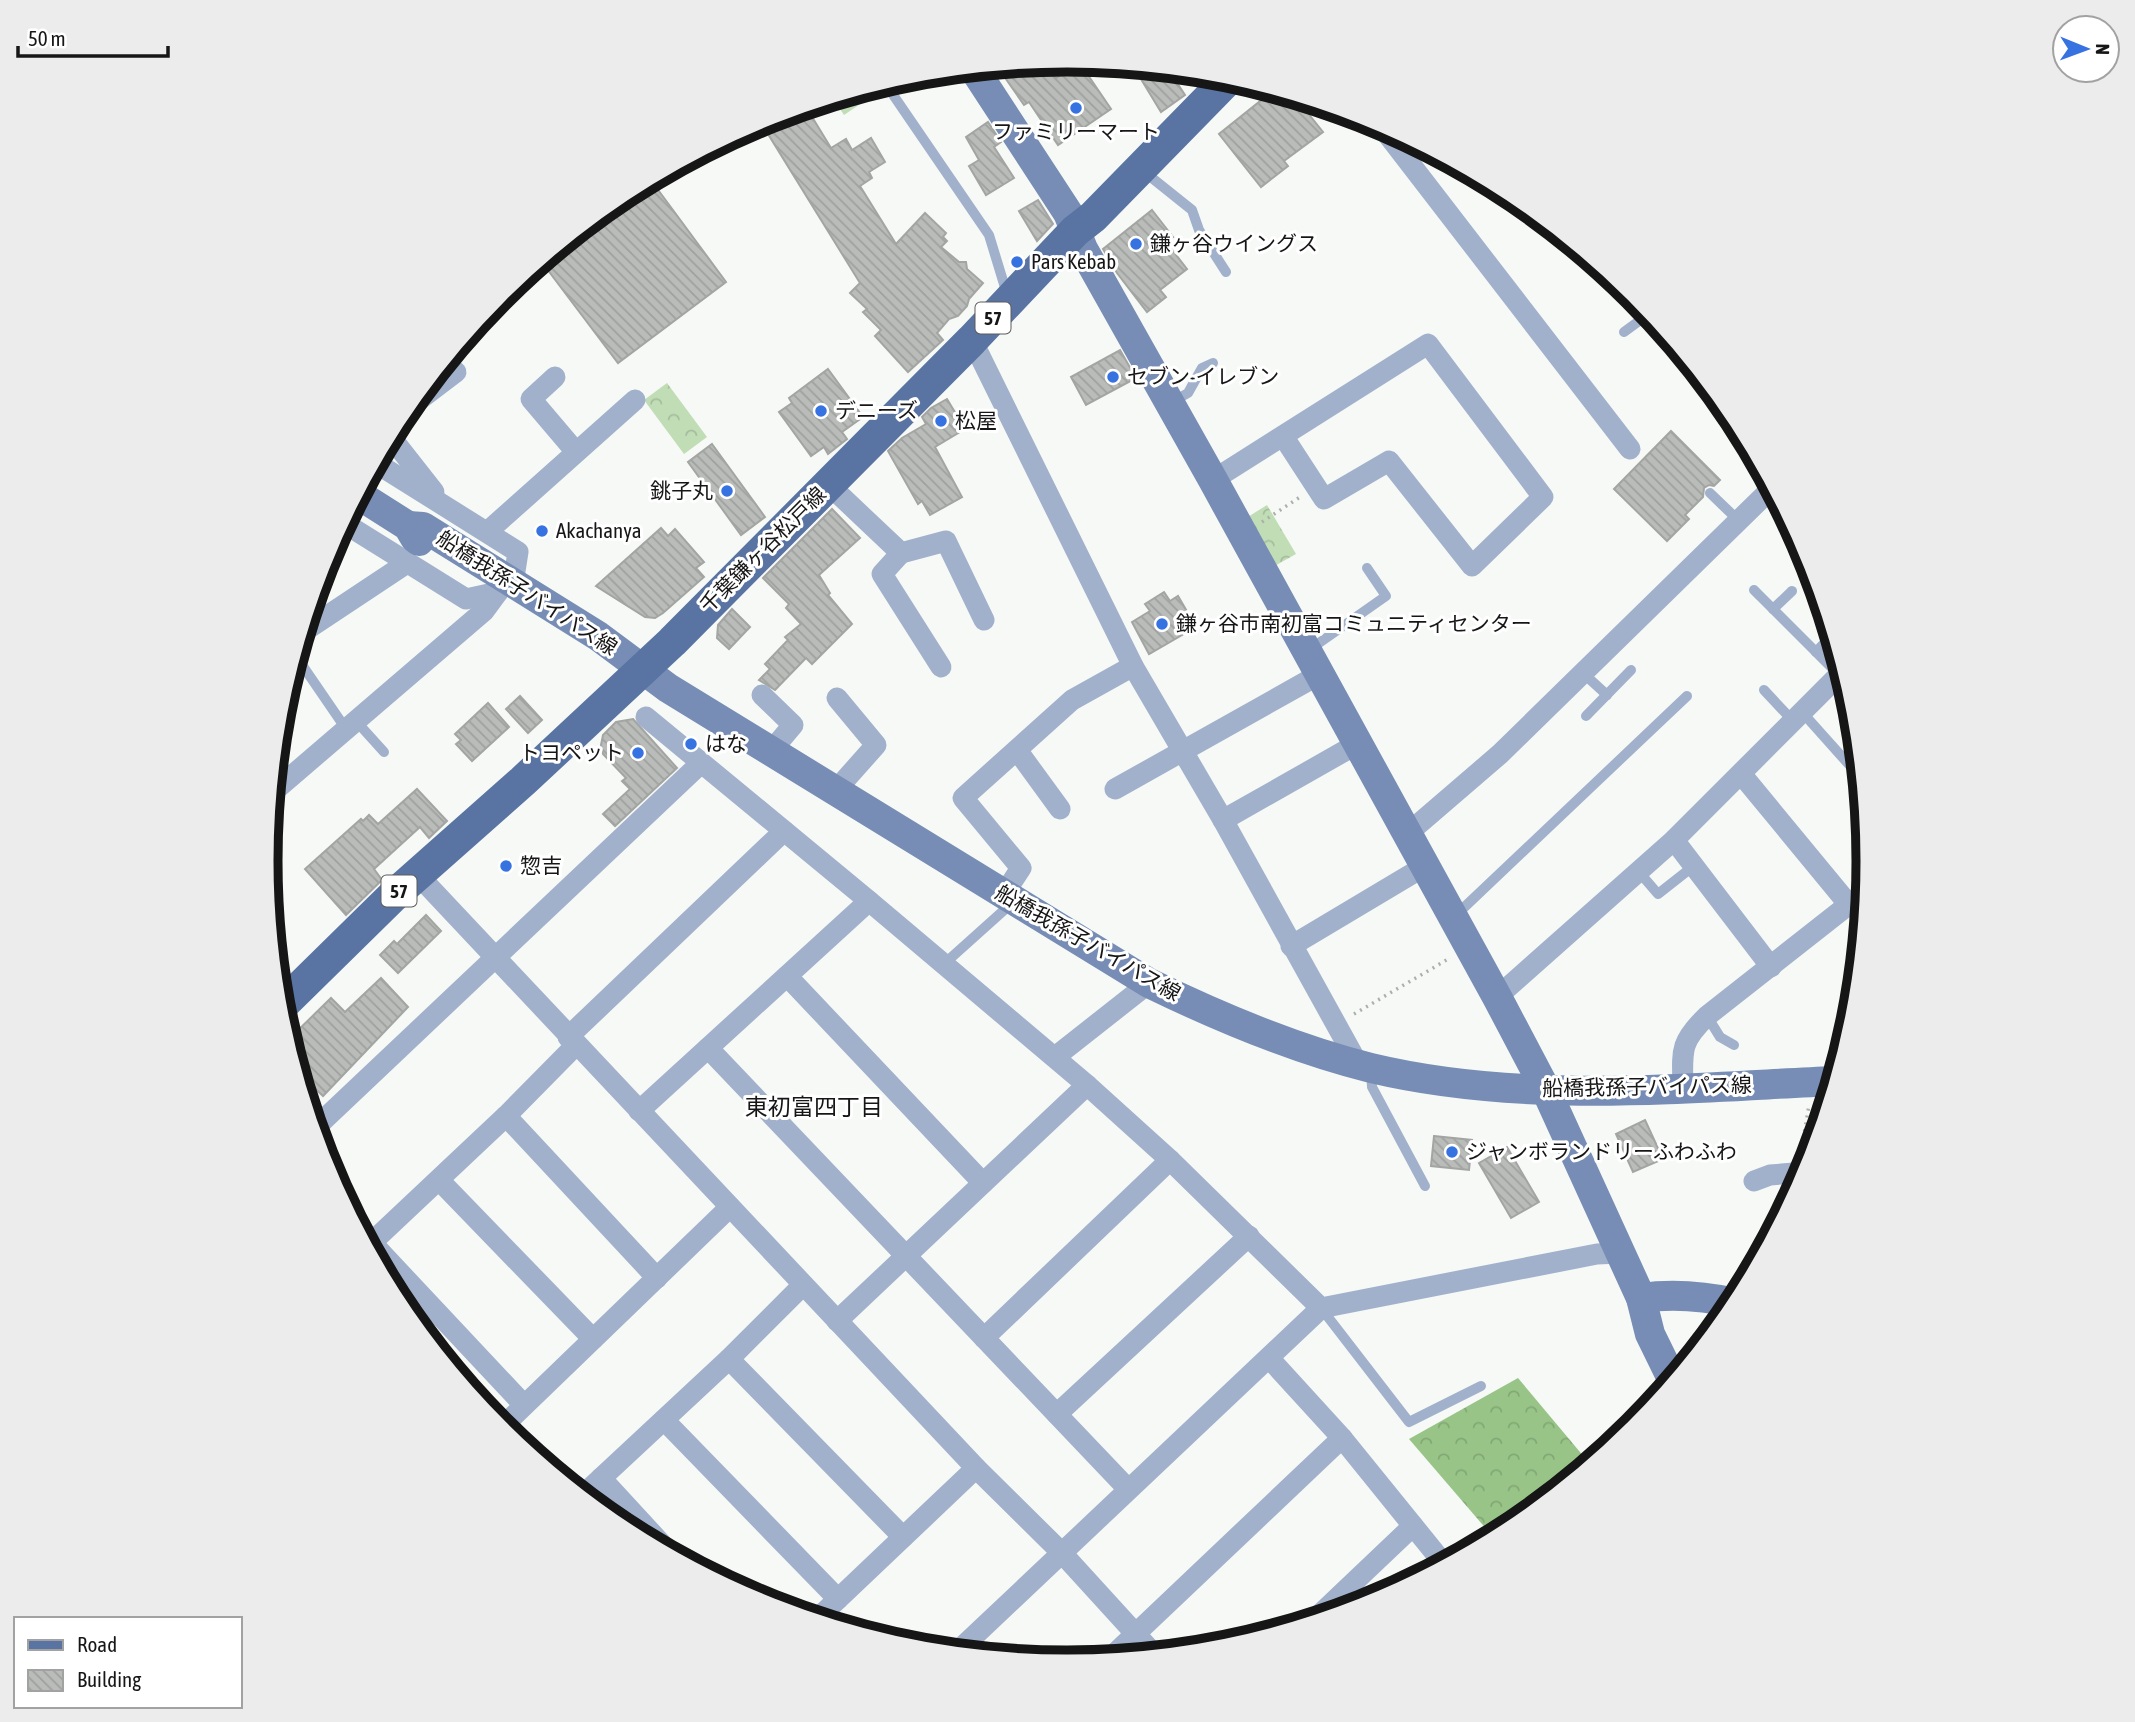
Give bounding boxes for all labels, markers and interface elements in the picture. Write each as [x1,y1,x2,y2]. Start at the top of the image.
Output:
scale bar [18,14,168,58]
north arrow [2051,14,2121,84]
text: 50 m [28,26,66,50]
text: N [2092,43,2114,55]
marker: ファミリーマート [1068,100,1084,116]
place label: ファミリーマート [992,119,1160,143]
place label: 鎌ヶ谷ウイングス [1150,231,1318,255]
marker: 鎌ヶ谷ウイングス [1128,236,1144,252]
place label: Pars Kebab [1031,249,1116,273]
marker: Pars Kebab [1009,254,1025,270]
road number: 57 [976,302,1010,334]
place label: セブン-イレブン [1127,364,1279,388]
marker: セブン-イレブン [1105,369,1121,385]
place label: デニーズ [835,398,918,422]
marker: デニーズ [813,403,829,419]
place label: 松屋 [955,408,997,432]
marker: 松屋 [933,413,949,429]
place label: 銚子丸 [650,478,713,502]
street label: 千葉鎌ヶ谷松戸線 [694,481,830,617]
marker: 銚子丸 [719,483,735,499]
place label: Akachanya [556,518,641,542]
marker: Akachanya [534,523,550,539]
street label: 船橋我孫子バイパス線 [433,525,622,659]
place label: 鎌ヶ谷市南初富コミュニティセンター [1176,611,1532,635]
marker: 鎌ヶ谷市南初富コミュニティセンター [1154,616,1170,632]
place label: はな [705,731,747,755]
marker: はな [683,736,699,752]
place label: トヨペット [519,740,624,764]
marker: トヨペット [630,745,646,761]
place label: 惣吉 [520,853,562,877]
marker: 惣吉 [498,858,514,874]
road number: 57 [382,876,416,906]
street label: 船橋我孫子バイパス線 [992,879,1185,1005]
street label: 船橋我孫子バイパス線 [1542,1072,1752,1100]
district label: 東初富四丁目 [745,1094,883,1120]
place label: ジャンボランドリーふわふわ [1466,1139,1737,1163]
marker: ジャンボランドリーふわふわ [1444,1144,1460,1160]
legend [14,1617,242,1708]
text: Road [77,1632,117,1656]
text: Building [77,1667,141,1691]

